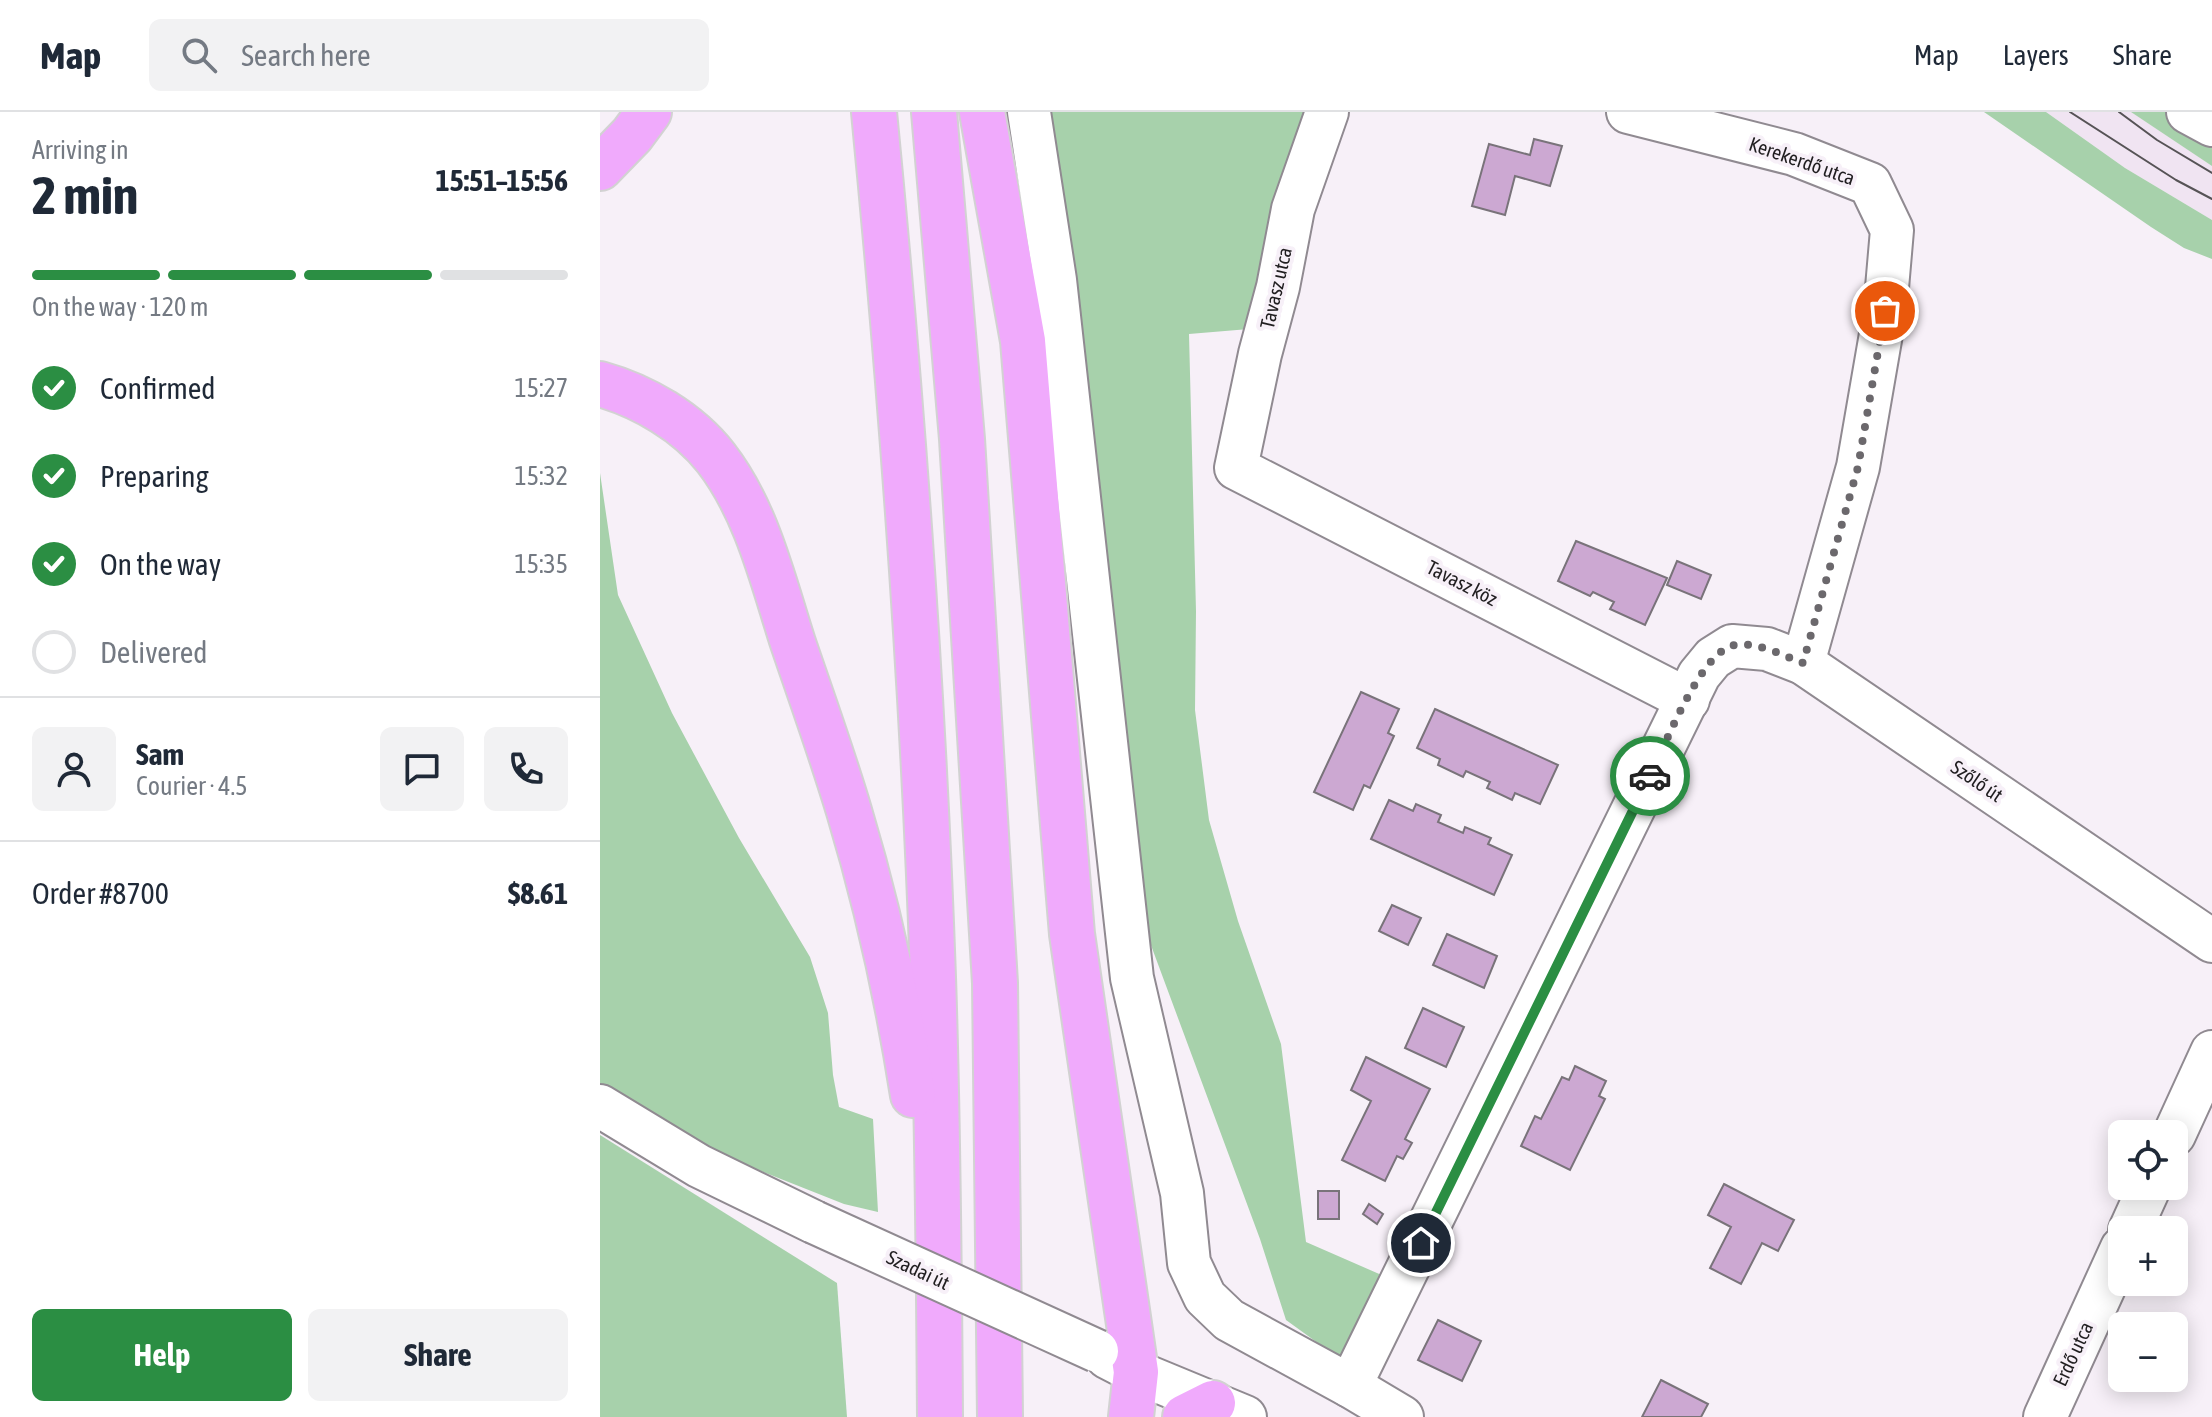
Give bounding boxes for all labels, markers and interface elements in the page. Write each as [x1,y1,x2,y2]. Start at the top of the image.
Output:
search box [149,19,709,91]
icon: search [177,33,221,77]
text: Map [40,34,101,77]
text: Search here [241,38,371,72]
text: Map [1914,39,1959,71]
text: Layers [2003,39,2069,71]
text: Share [2113,39,2172,71]
street label: Kerekerdő utca [1746,132,1858,189]
text: Arriving in [32,135,129,165]
text: 15:51–15:56 [436,163,568,197]
text: 2 min [32,165,138,225]
street label: Tavasz utca [1255,245,1296,331]
pin [1851,277,1919,345]
icon: bag [1863,289,1907,333]
text: On the way · 120 m [32,292,209,322]
icon: check [32,366,76,410]
text: Confirmed [100,371,215,405]
text: 15:27 [514,373,568,403]
icon: check [32,454,76,498]
text: Preparing [100,459,209,493]
text: 15:32 [514,461,568,491]
icon: check [32,542,76,586]
text: On the way [100,547,221,581]
text: 15:35 [514,549,568,579]
street label: Tavasz köz [1423,555,1501,610]
text: Delivered [100,635,208,669]
button: person [32,727,116,811]
button: chat [380,727,464,811]
button: phone [484,727,568,811]
courier [1610,736,1690,816]
text: Sam [136,737,184,771]
icon: car [1628,754,1672,798]
street label: Szőlő út [1947,755,2008,806]
text: Courier · 4.5 [136,771,247,801]
text: Order #8700 [32,876,169,910]
text: $8.61 [508,876,568,910]
map controls [2108,1120,2188,1392]
button: locate [2108,1120,2188,1200]
pin [1387,1209,1455,1277]
button: + [2108,1216,2188,1296]
icon: home [1399,1221,1443,1265]
street label: Szadai út [883,1245,953,1294]
button: Help [32,1309,292,1401]
button: Share [308,1309,568,1401]
button: − [2108,1312,2188,1392]
street label: Erdő utca [2048,1318,2097,1389]

